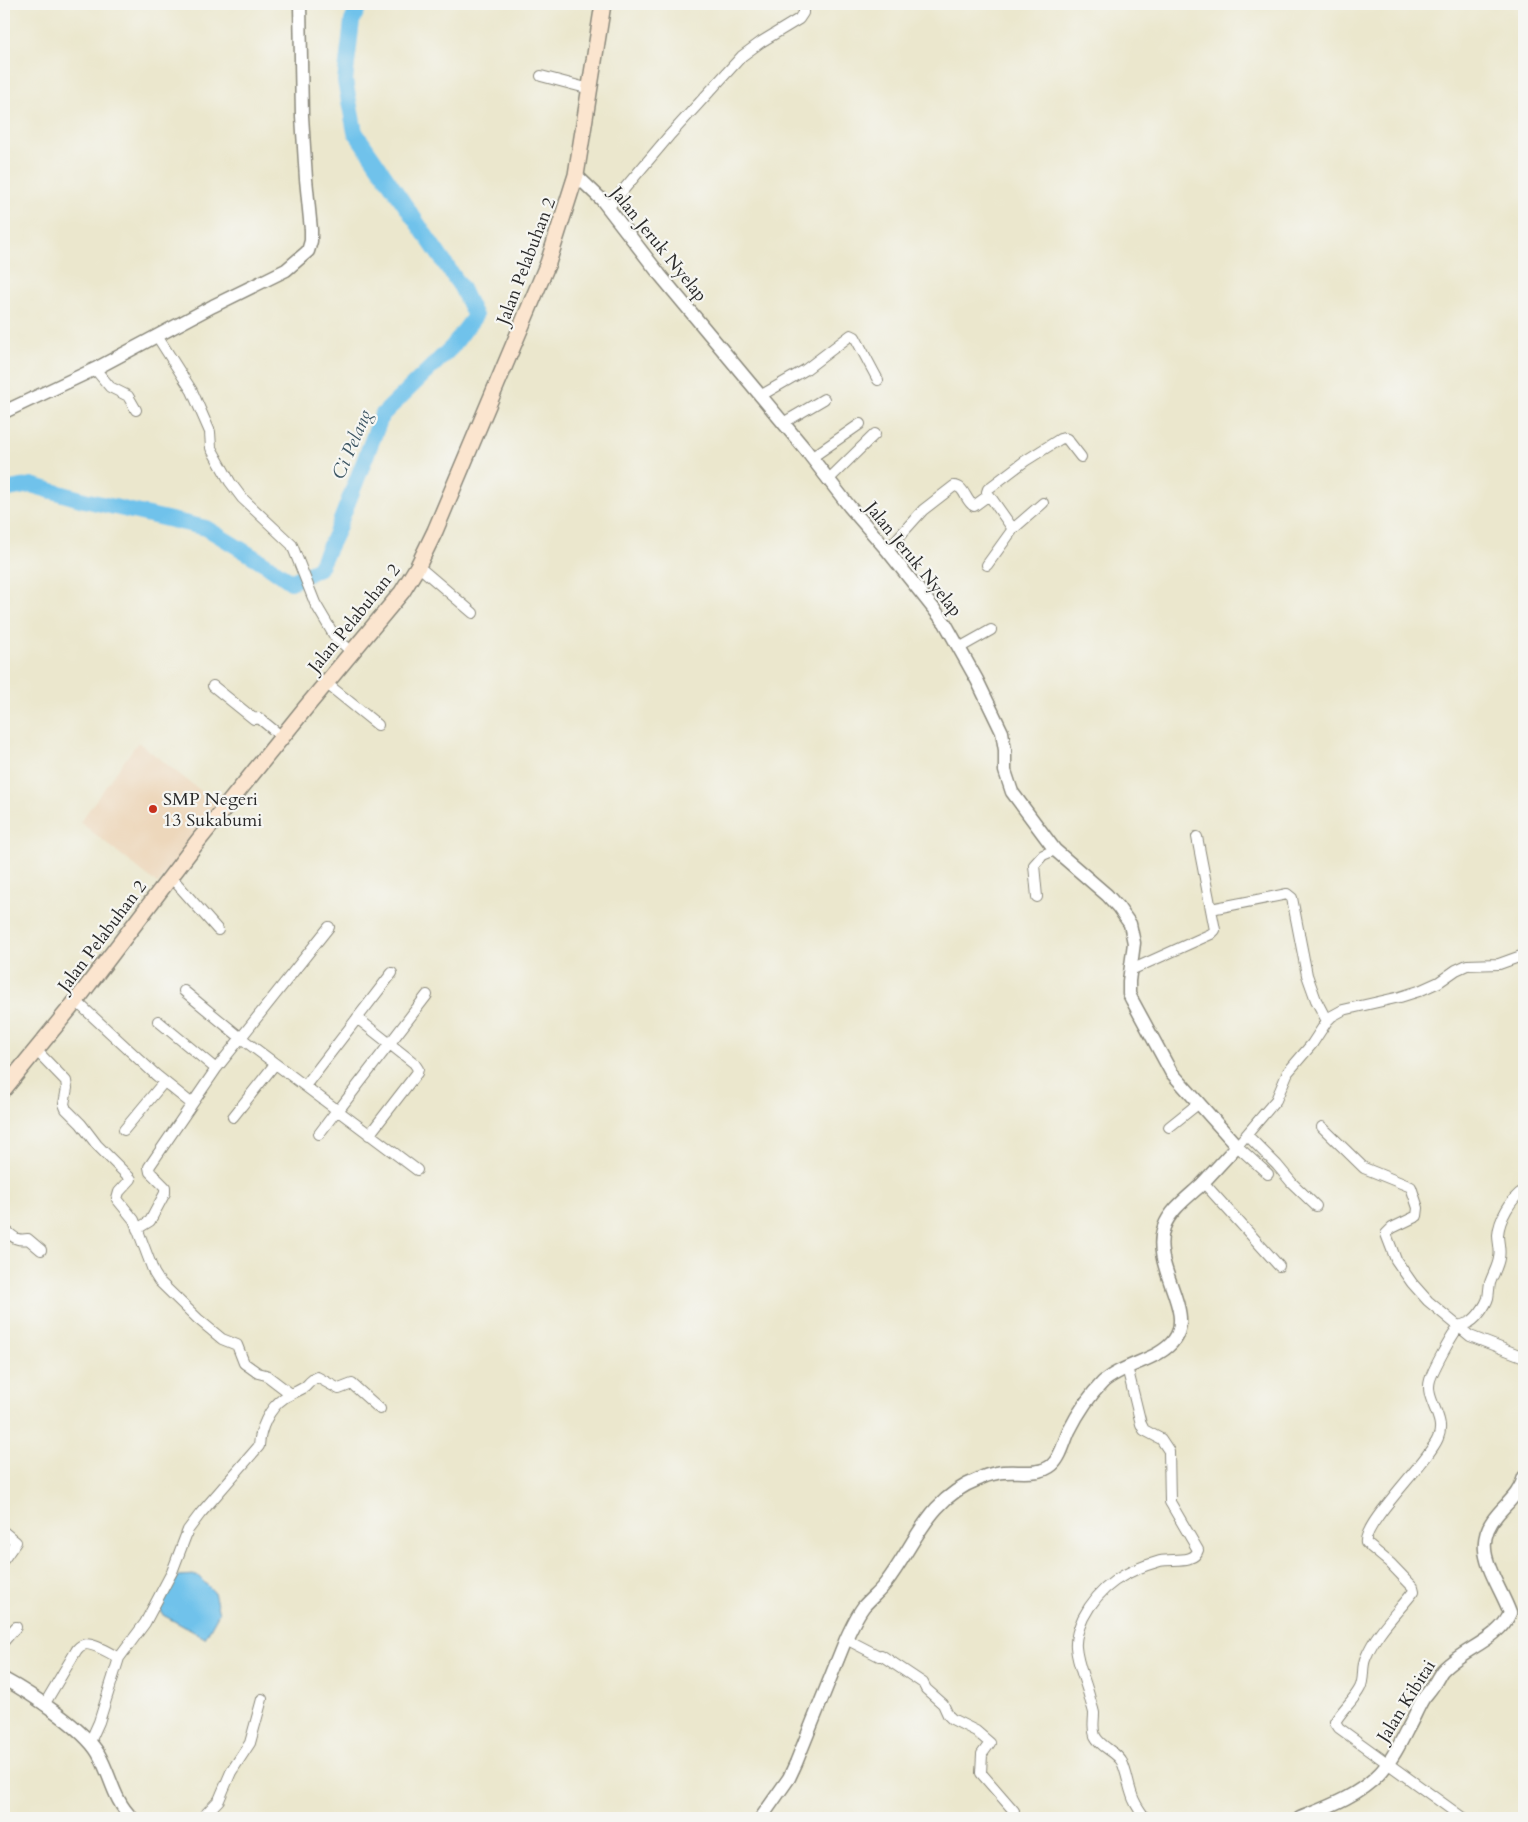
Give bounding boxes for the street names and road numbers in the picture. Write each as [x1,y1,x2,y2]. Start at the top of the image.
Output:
street label: Jalan Jeruk Nyelap [602,179,713,307]
street label: Jalan Pelabuhan 2 [490,194,562,331]
street label: Jalan Jeruk Nyelap [857,494,968,622]
street label: Jalan Pelabuhan 2 [301,558,406,681]
street label: Jalan Pelabuhan 2 [50,875,153,1000]
street label: Jalan Kibitai [1370,1655,1442,1750]

